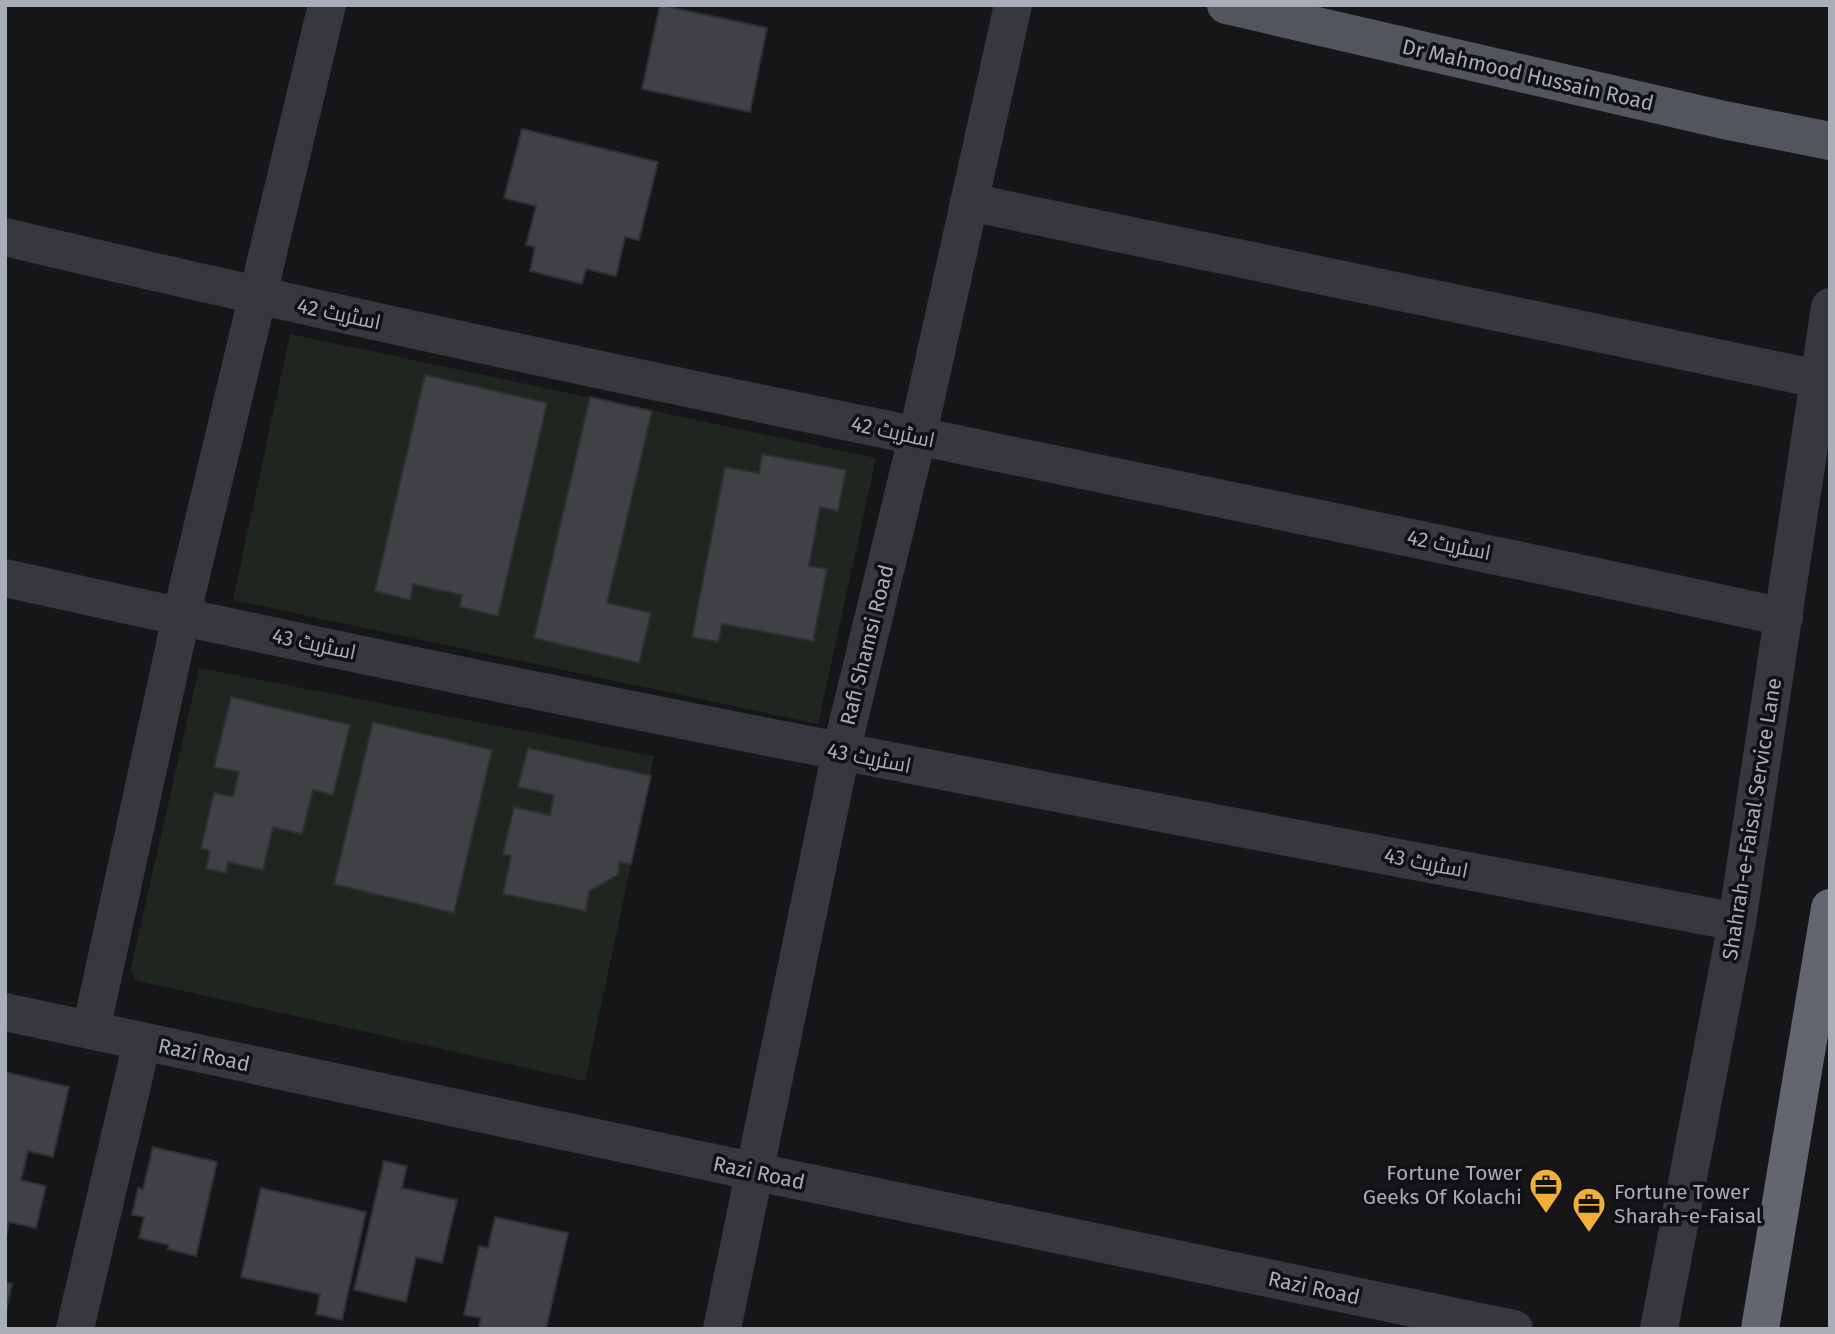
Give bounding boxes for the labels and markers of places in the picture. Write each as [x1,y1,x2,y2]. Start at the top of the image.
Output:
place label: Fortune Tower Geeks Of Kolachi [1363,1160,1522,1210]
office icon: Fortune Tower Geeks Of Kolachi [1527,1166,1565,1215]
place label: Fortune Tower Sharah-e-Faisal [1614,1179,1762,1229]
office icon: Fortune Tower Sharah-e-Faisal [1570,1185,1608,1234]

